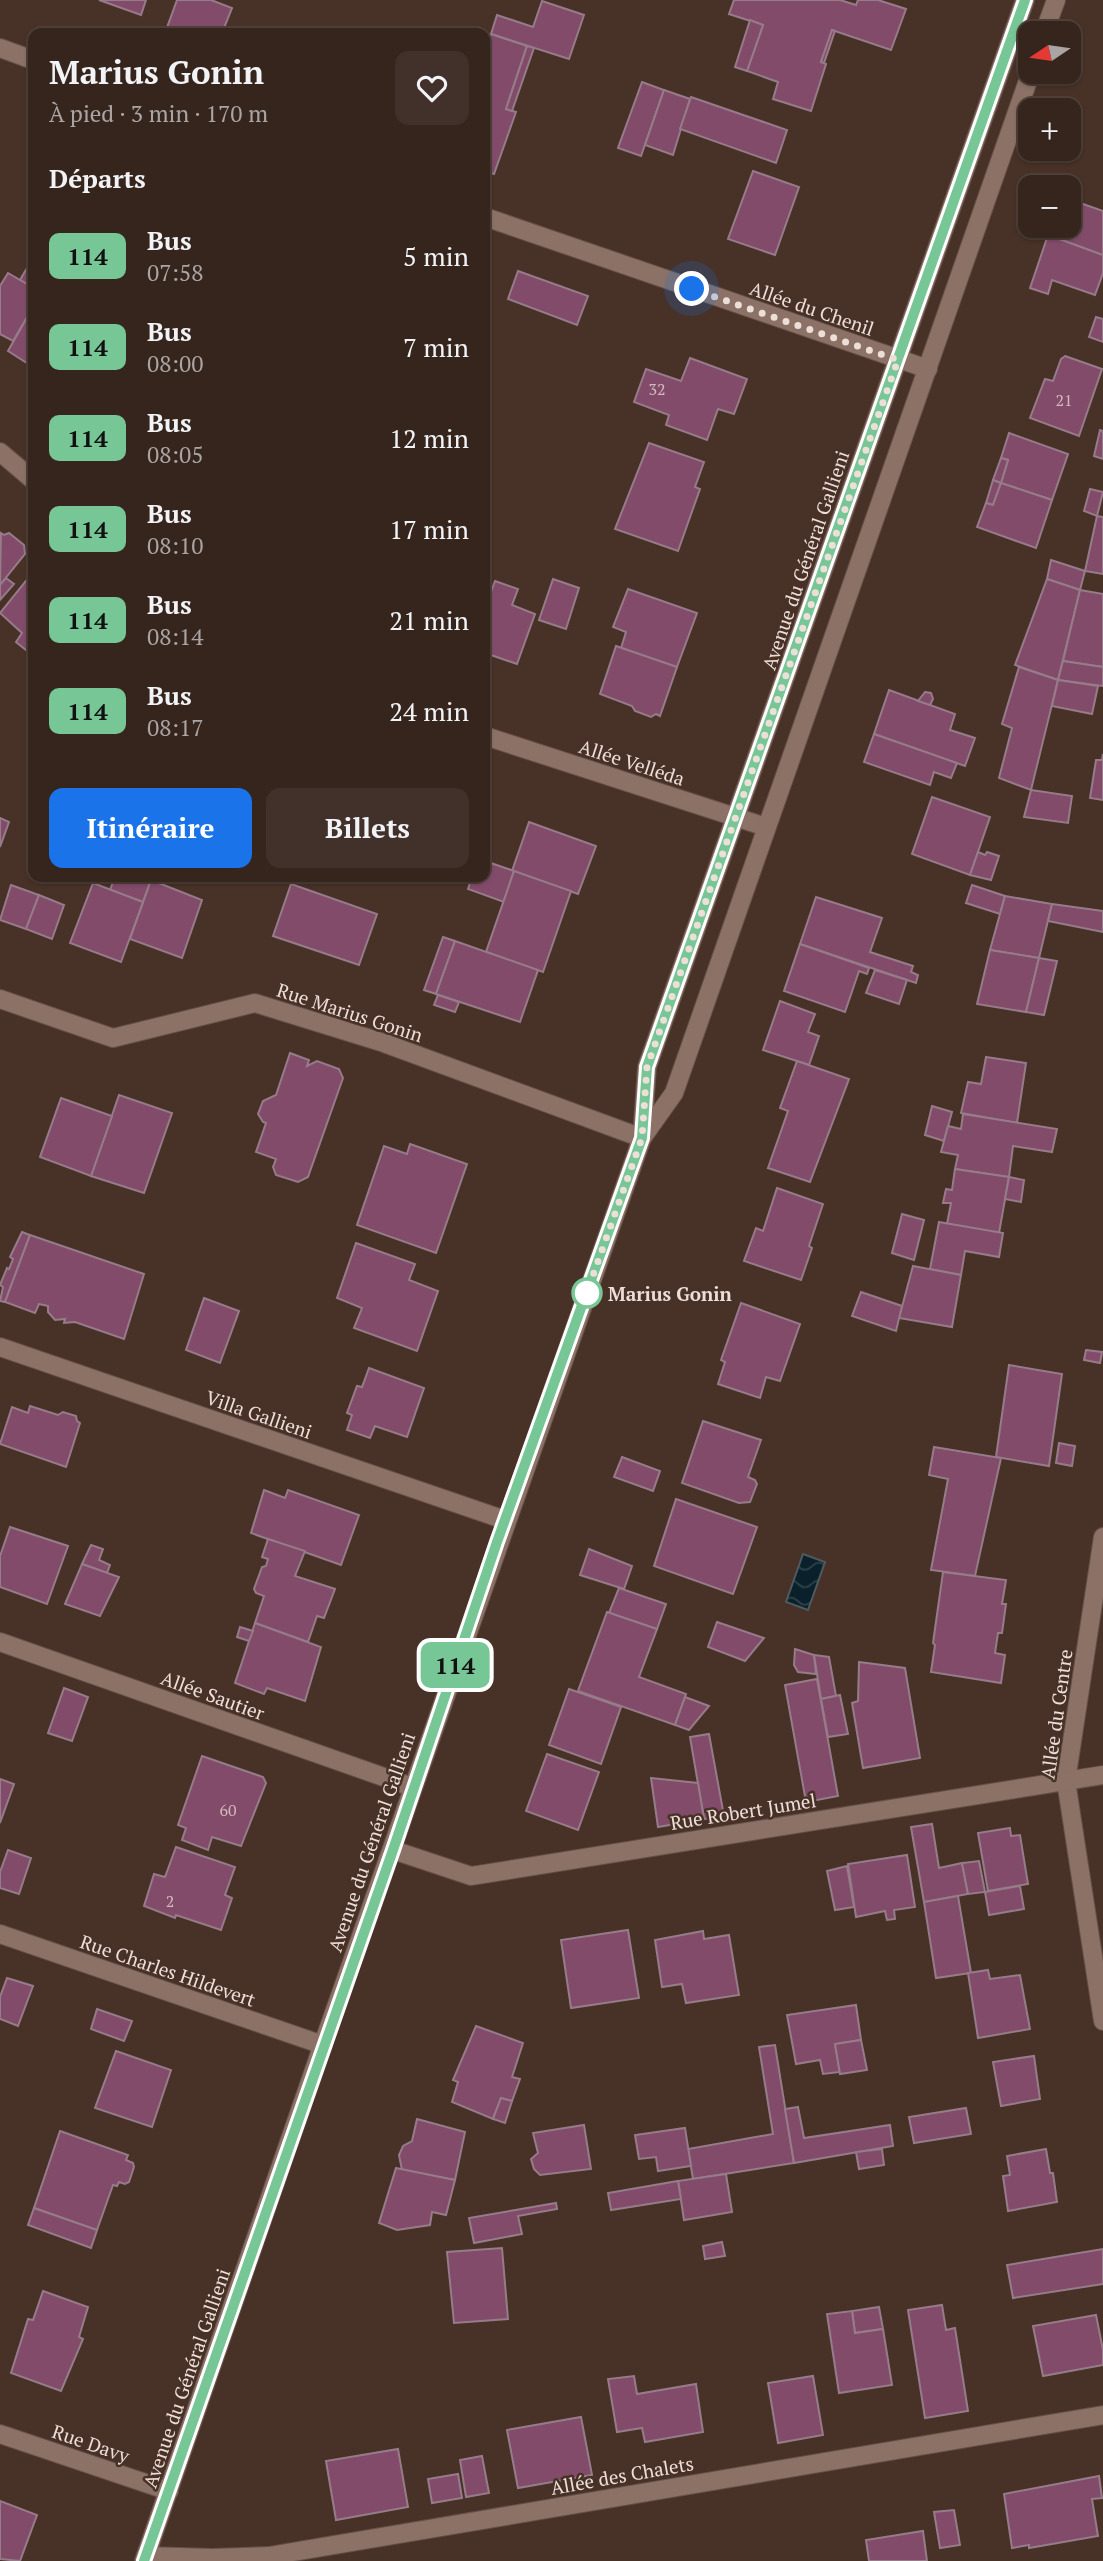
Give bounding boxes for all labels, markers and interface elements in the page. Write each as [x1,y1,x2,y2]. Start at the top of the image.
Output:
north arrow [1018,21,1082,84]
map controls [1018,21,1081,238]
text: Marius Gonin [49,50,264,93]
button: heart [395,51,469,125]
text: À pied · 3 min · 170 m [49,98,268,129]
button: + [1018,98,1081,161]
text: Départs [49,161,146,195]
button: − [1018,175,1081,238]
text: Bus [147,223,192,257]
text: 5 min [403,239,469,273]
text: 114 [67,240,108,272]
text: 07:58 [147,257,204,288]
your location [674,271,709,306]
street label: Allée du Chenil [747,275,877,341]
text: Bus [147,314,192,348]
text: 7 min [403,330,469,364]
text: 114 [67,331,108,363]
text: 08:00 [147,348,204,379]
house number: 32 [648,378,666,400]
house number: 21 [1055,389,1073,411]
text: Bus [147,405,192,439]
text: 12 min [389,421,469,455]
text: 114 [67,422,108,454]
text: 08:05 [147,439,204,470]
street label: Avenue du Général Gallieni [756,447,854,673]
text: Bus [147,496,192,530]
text: 17 min [389,512,469,546]
text: 114 [67,513,108,545]
text: 08:10 [147,530,204,561]
text: Bus [147,587,192,621]
text: 21 min [389,603,469,637]
text: 114 [67,604,108,636]
text: 08:14 [147,621,204,652]
text: Bus [147,678,192,712]
text: 24 min [389,694,469,728]
text: 114 [67,695,108,727]
text: 08:17 [147,712,204,743]
street label: Allée Velléda [576,733,688,791]
button: Itinéraire [49,788,252,868]
button: Billets [266,788,469,868]
street label: Rue Marius Gonin [274,977,426,1047]
marker: Marius Gonin [572,1278,602,1308]
place label: Marius Gonin [608,1281,733,1306]
street label: Villa Gallieni [203,1384,315,1444]
line badge: 114 [415,1642,495,1688]
street label: Allée du Centre [1035,1648,1077,1780]
text: 114 [435,1649,475,1681]
street label: Allée Sautier [158,1665,269,1726]
street label: Avenue du Général Gallieni [322,1729,420,1955]
street label: Rue Robert Jumel [668,1787,818,1835]
house number: 60 [219,1799,237,1821]
house number: 2 [166,1890,174,1912]
street label: Rue Charles Hildevert [77,1928,259,2012]
street label: Avenue du Général Gallieni [137,2265,235,2491]
street label: Rue Davy [49,2418,133,2468]
street label: Allée des Chalets [549,2450,695,2500]

